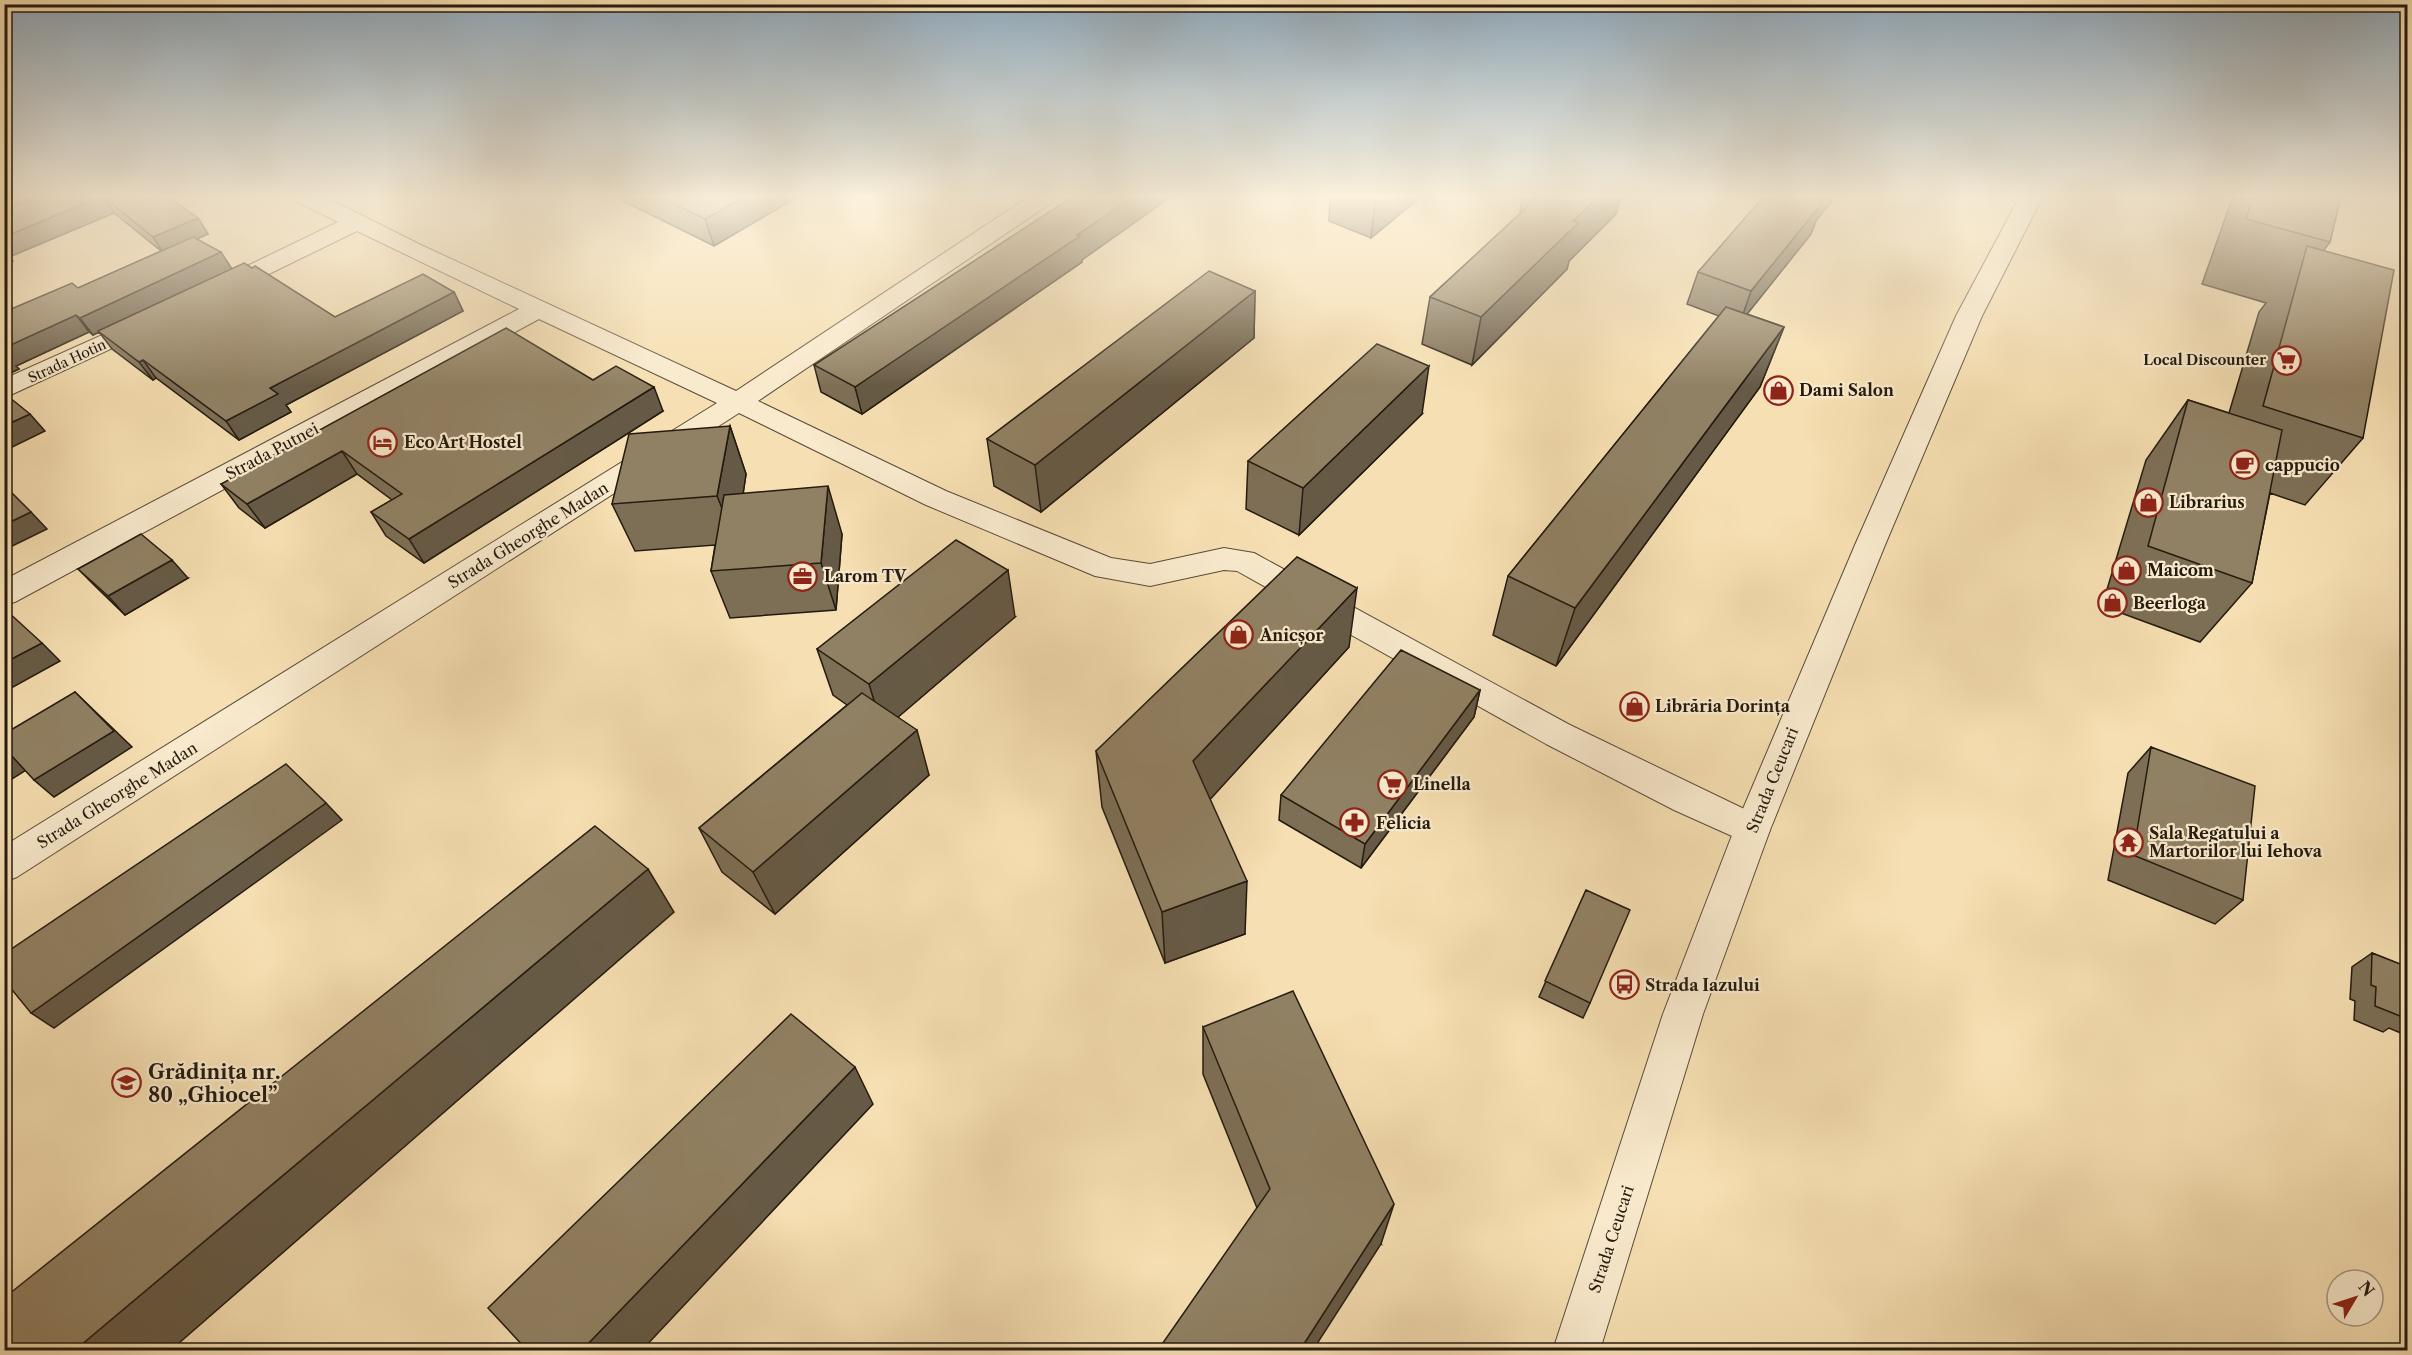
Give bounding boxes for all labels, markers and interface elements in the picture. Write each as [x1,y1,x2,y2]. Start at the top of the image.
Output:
street label: Strada Hotin [25,335,109,387]
supermarket icon: Local Discounter [2271,344,2303,376]
place label: Local Discounter [2143,351,2266,369]
shop icon: Dami Salon [1762,374,1794,406]
place label: Dami Salon [1799,380,1894,400]
street label: Strada Putnei [222,418,322,484]
hotel icon: Eco Art Hostel [367,426,399,458]
place label: Eco Art Hostel [404,432,522,452]
cafe icon: cappucio [2228,449,2260,481]
place label: cappucio [2265,455,2340,475]
street label: Strada Gheorghe Madan [444,477,612,593]
shop icon: Librarius [2132,486,2164,518]
place label: Librarius [2169,492,2245,512]
shop icon: Maicom [2110,554,2142,586]
office icon: Larom TV [787,560,819,592]
place label: Maicom [2147,560,2214,580]
place label: Larom TV [824,566,907,586]
shop icon: Beerloga [2096,587,2128,619]
place label: Beerloga [2133,593,2207,613]
shop icon: Anicșor [1223,619,1255,651]
place label: Anicșor [1259,625,1323,645]
shop icon: Librăria Dorința [1618,690,1650,722]
place label: Librăria Dorința [1655,696,1791,716]
street label: Strada Ceucari [1742,724,1802,836]
street label: Strada Gheorghe Madan [33,737,201,853]
supermarket icon: Linella [1376,768,1408,800]
place label: Linella [1413,774,1472,794]
pharmacy icon: Felicia [1339,807,1371,839]
place label: Felicia [1376,813,1432,833]
place label: Sala Regatului a Martorilor lui Iehova [2149,823,2323,861]
temple icon: Sala Regatului a Martorilor lui Iehova [2112,826,2144,858]
bus stop icon: Strada Iazului [1608,969,1640,1001]
place label: Strada Iazului [1645,975,1760,995]
place label: Grădinița nr. 80 „Ghiocel” [148,1060,280,1107]
school or university icon: Grădinița nr. 80 „Ghiocel” [111,1067,143,1099]
street label: Strada Ceucari [1584,1182,1638,1295]
north arrow [2325,1268,2385,1328]
text: N [2355,1277,2379,1300]

